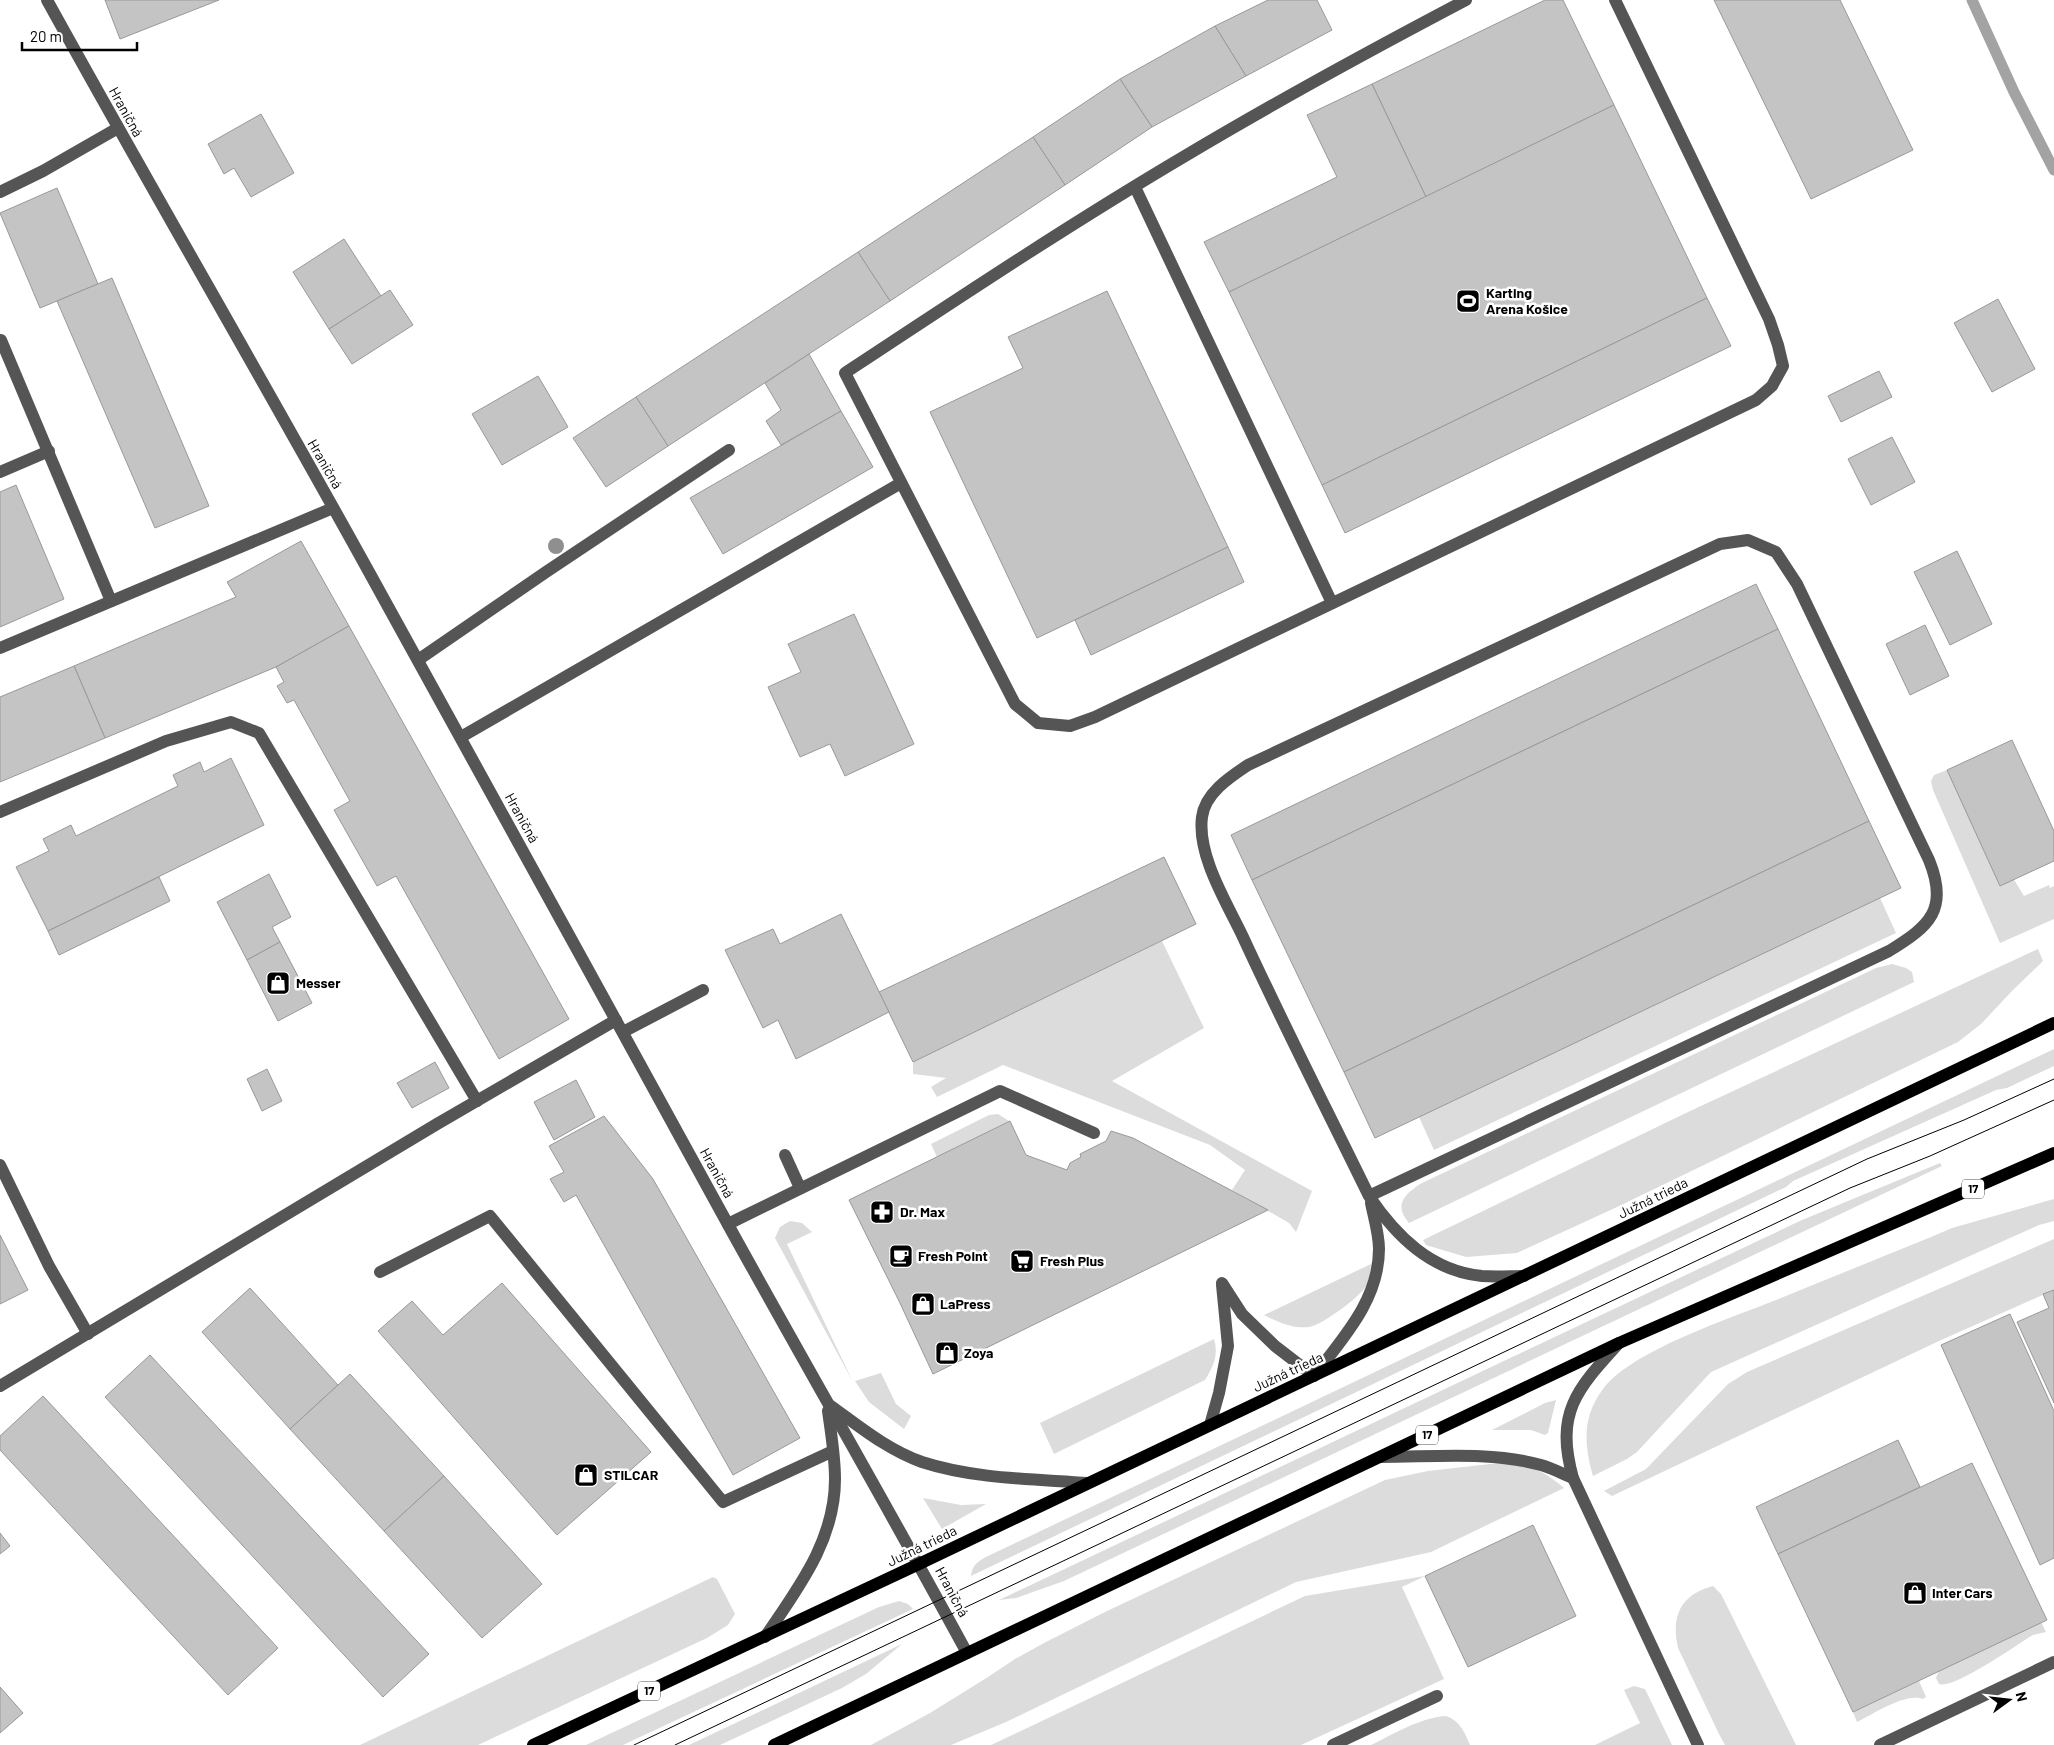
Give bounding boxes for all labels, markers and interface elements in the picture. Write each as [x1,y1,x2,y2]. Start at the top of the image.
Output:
scale bar [22,20,138,52]
text: 20 m [30,27,62,45]
street label: Hraničná [106,84,147,140]
place label: Karting Arena Košice [1486,284,1568,317]
sports icon: Karting Arena Košice [1455,288,1481,314]
street label: Hraničná [304,436,346,492]
street label: Hraničná [502,790,543,846]
shop icon: Messer [265,970,291,996]
place label: Messer [296,974,341,991]
street label: Hraničná [697,1145,738,1201]
street label: Južná trieda [1615,1173,1690,1222]
road number: 17 [1962,1180,1984,1198]
pharmacy icon: Dr. Max [869,1199,895,1225]
place label: Dr. Max [900,1203,945,1220]
cafe icon: Fresh Point [888,1243,914,1269]
place label: Fresh Point [918,1247,988,1264]
supermarket icon: Fresh Plus [1009,1248,1035,1274]
place label: Fresh Plus [1040,1252,1104,1269]
shop icon: LaPress [910,1291,936,1317]
place label: LaPress [940,1295,990,1312]
shop icon: Zoya [934,1340,960,1366]
place label: Zoya [964,1344,993,1361]
street label: Južná trieda [1250,1348,1326,1395]
road number: 17 [1416,1426,1438,1444]
shop icon: STILCAR [573,1462,599,1488]
place label: STILCAR [604,1466,659,1483]
street label: Južná trieda [884,1521,959,1570]
street label: Hraničná [932,1564,973,1620]
shop icon: Inter Cars [1902,1580,1928,1606]
place label: Inter Cars [1932,1584,1993,1601]
north arrow [1984,1675,2034,1725]
road number: 17 [638,1682,660,1700]
text: N [2013,1690,2031,1703]

